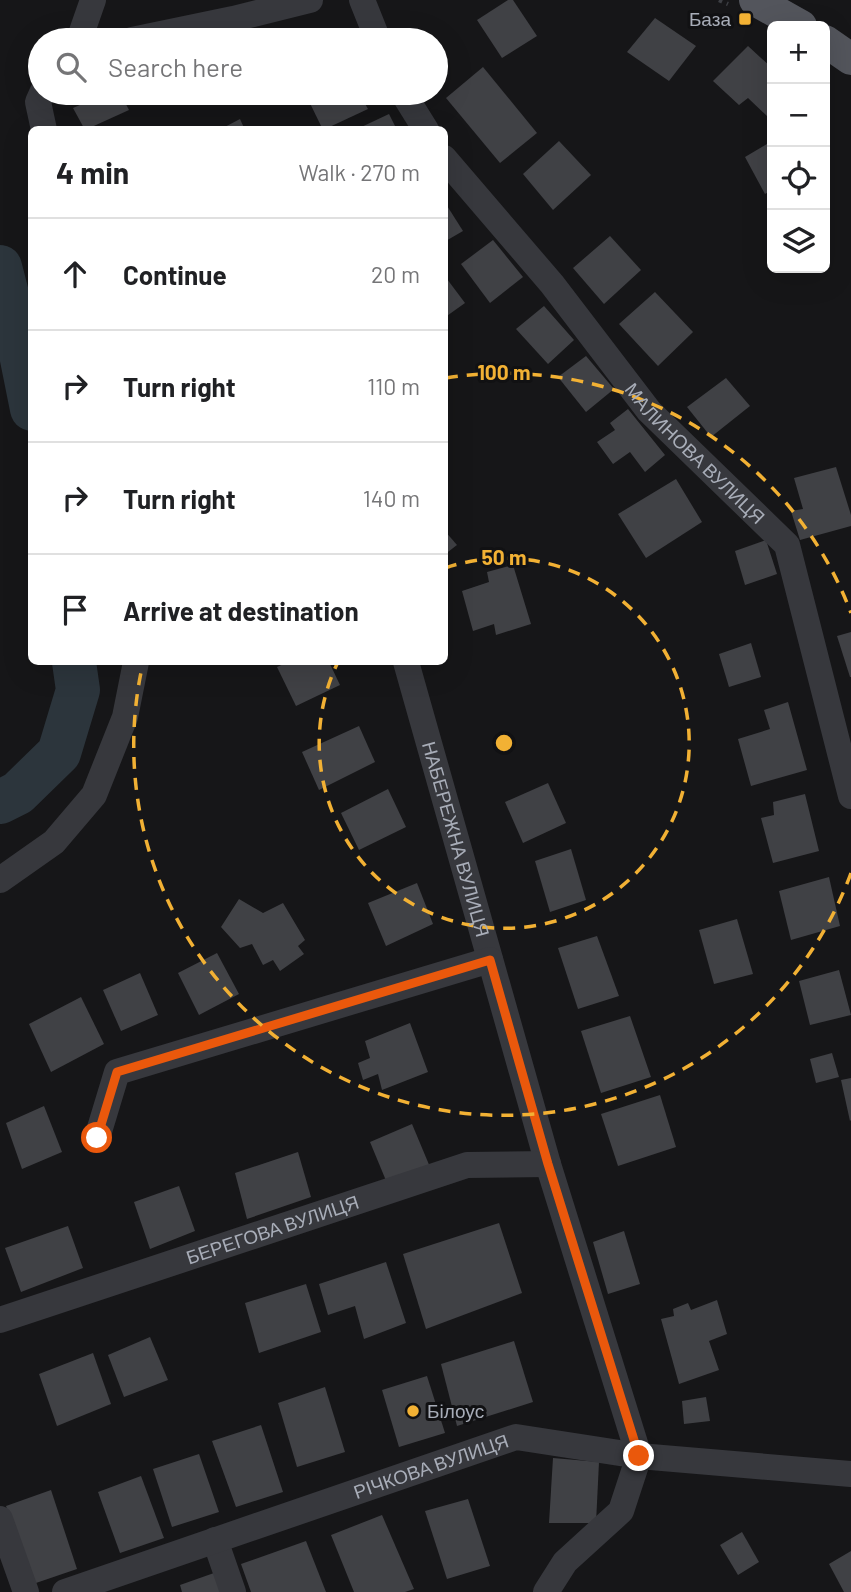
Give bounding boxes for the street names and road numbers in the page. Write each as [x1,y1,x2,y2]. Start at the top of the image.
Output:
street label: МАЛИНОВА ВУЛИЦЯ [621,378,770,528]
street label: НАБЕРЕЖНА ВУЛИЦЯ [418,739,495,939]
street label: БЕРЕГОВА ВУЛИЦЯ [183,1190,362,1268]
street label: РІЧКОВА ВУЛИЦЯ [350,1429,511,1503]

